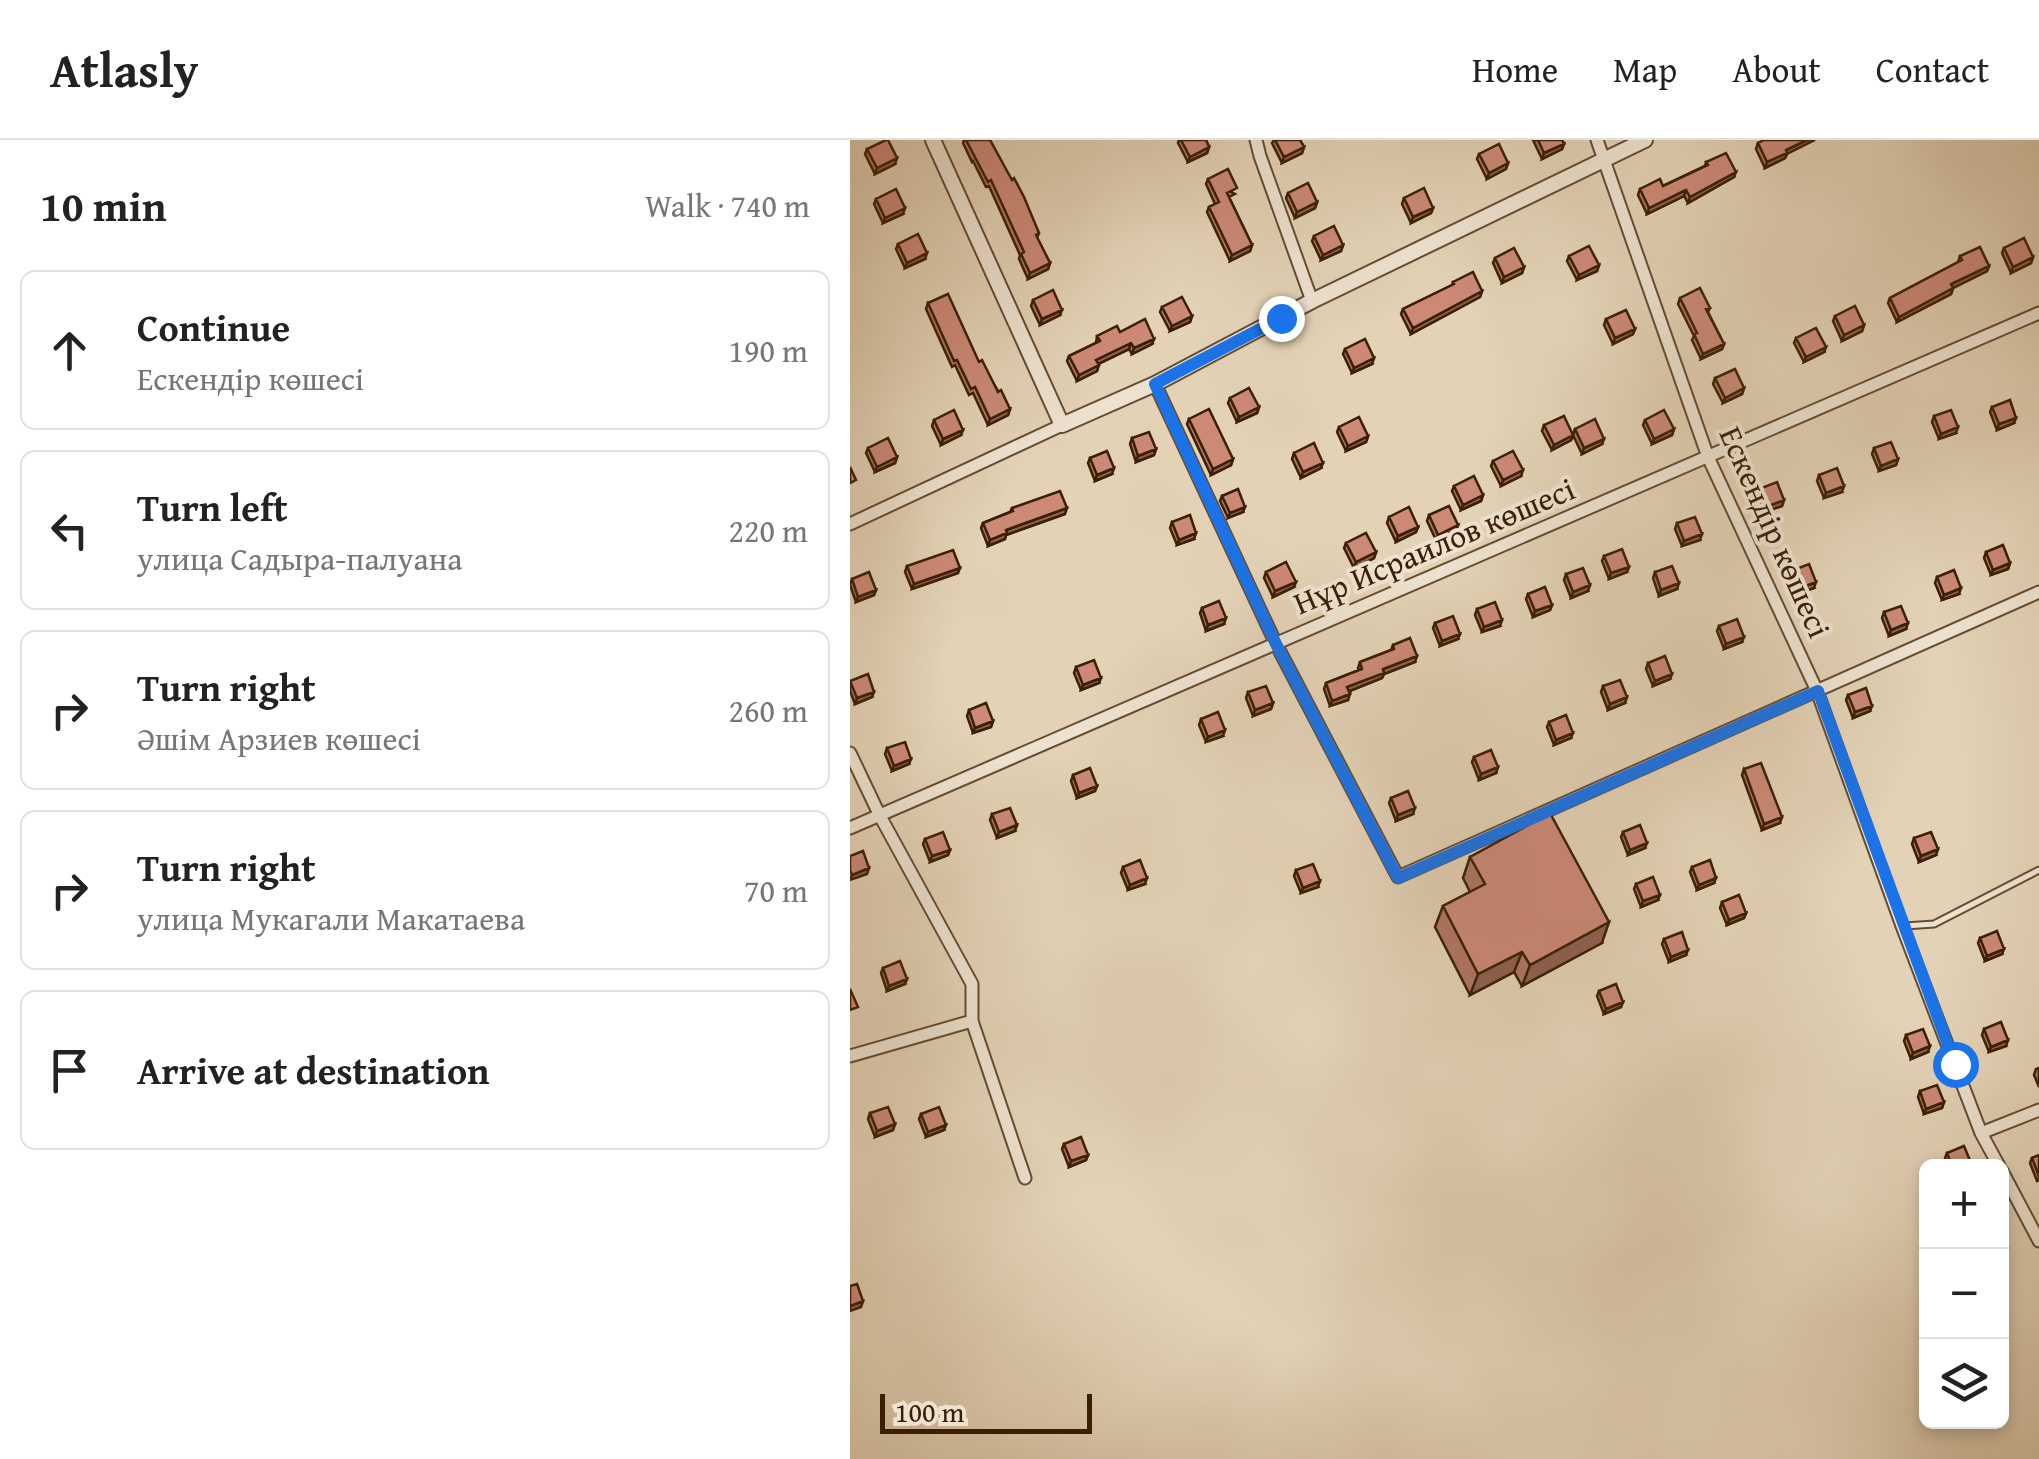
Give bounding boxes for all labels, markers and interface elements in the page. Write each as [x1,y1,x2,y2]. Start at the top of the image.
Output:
text: Atlasly [50,34,198,105]
text: Home [1472,44,1558,95]
text: Map [1613,44,1677,95]
text: About [1732,44,1821,95]
text: Contact [1876,44,1989,95]
text: 10 min [40,175,167,236]
text: Walk · 740 m [645,182,810,229]
route end [1259,296,1305,342]
text: Continue [137,299,290,355]
icon: ahead [42,323,97,378]
text: 190 m [729,327,808,374]
text: Ескендір көшесі [137,355,364,402]
street label: Ескендір көшесі [1708,419,1843,645]
street label: Нұр Исраилов көшесі [1286,465,1582,626]
text: Turn left [137,479,288,535]
icon: left [42,503,97,558]
text: 220 m [729,507,808,554]
text: улица Садыра-палуана [137,535,463,582]
text: Turn right [137,659,316,715]
icon: right [42,683,97,738]
text: 260 m [729,687,808,734]
text: Әшім Арзиев көшесі [137,715,421,762]
text: Turn right [137,839,316,895]
icon: right [42,863,97,918]
text: 70 m [744,867,808,914]
text: улица Мукагали Макатаева [137,895,525,942]
text: Arrive at destination [137,1042,490,1098]
route start [1933,1042,1979,1088]
icon: arrive [42,1043,97,1098]
map controls [1919,1159,2009,1429]
button: + [1919,1159,2009,1249]
button: − [1919,1249,2009,1339]
button: layers [1919,1339,2009,1429]
scale bar [880,1389,1092,1434]
text: 100 m [895,1391,964,1432]

